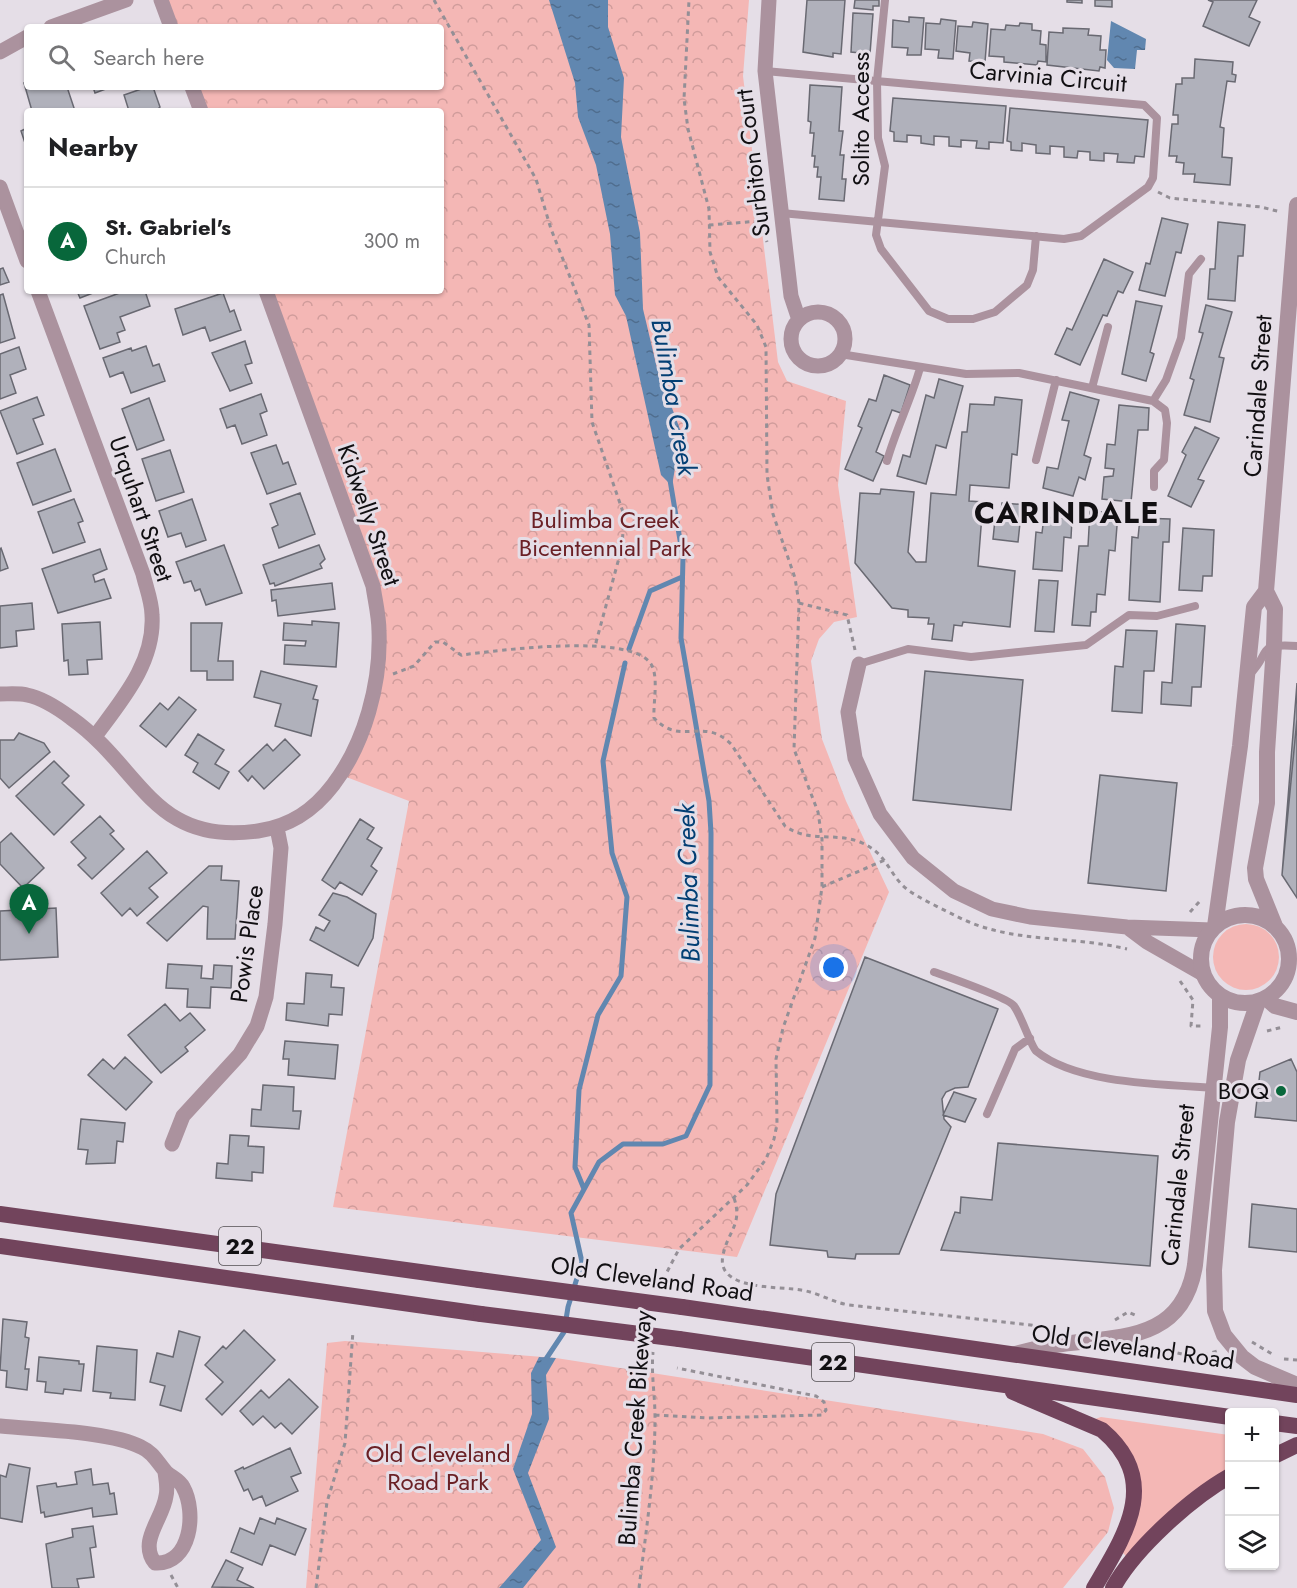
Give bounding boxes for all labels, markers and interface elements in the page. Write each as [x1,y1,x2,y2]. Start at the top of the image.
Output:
search box [24,24,444,90]
icon: search [45,41,78,74]
text: Search here [93,41,204,73]
street label: Solito Access [843,52,878,186]
street label: Carvinia Circuit [968,52,1128,101]
street label: Surbiton Court [726,87,779,239]
text: Nearby [48,128,137,166]
text: St. Gabriel's [105,211,231,243]
text: A [60,227,75,256]
text: 300 m [363,227,420,256]
text: Church [105,243,166,272]
street label: Carindale Street [1234,313,1281,478]
water label: Bulimba Creek [642,316,707,480]
street label: Urquhart Street [100,431,183,587]
street label: Kidwelly Street [329,439,410,591]
district label: CARINDALE [974,491,1160,534]
park label: Bulimba Creek Bicentennial Park [519,502,692,565]
water label: Bulimba Creek [666,801,710,963]
street label: Powis Place [221,883,272,1005]
pin: A [9,884,48,934]
your location [819,953,848,982]
place label: BOQ [1218,1073,1269,1108]
marker: BOQ [1274,1084,1288,1098]
street label: Carindale Street [1152,1102,1203,1268]
road number: 22 [219,1227,261,1265]
street label: Old Cleveland Road [549,1247,756,1310]
street label: Bulimba Creek Bikeway [609,1309,660,1547]
street label: Old Cleveland Road [1030,1315,1237,1378]
road number: 22 [812,1343,854,1381]
map controls [1225,1408,1279,1570]
button: + [1225,1408,1279,1462]
park label: Old Cleveland Road Park [365,1436,511,1499]
button: − [1225,1462,1279,1516]
button: layers [1225,1516,1279,1570]

